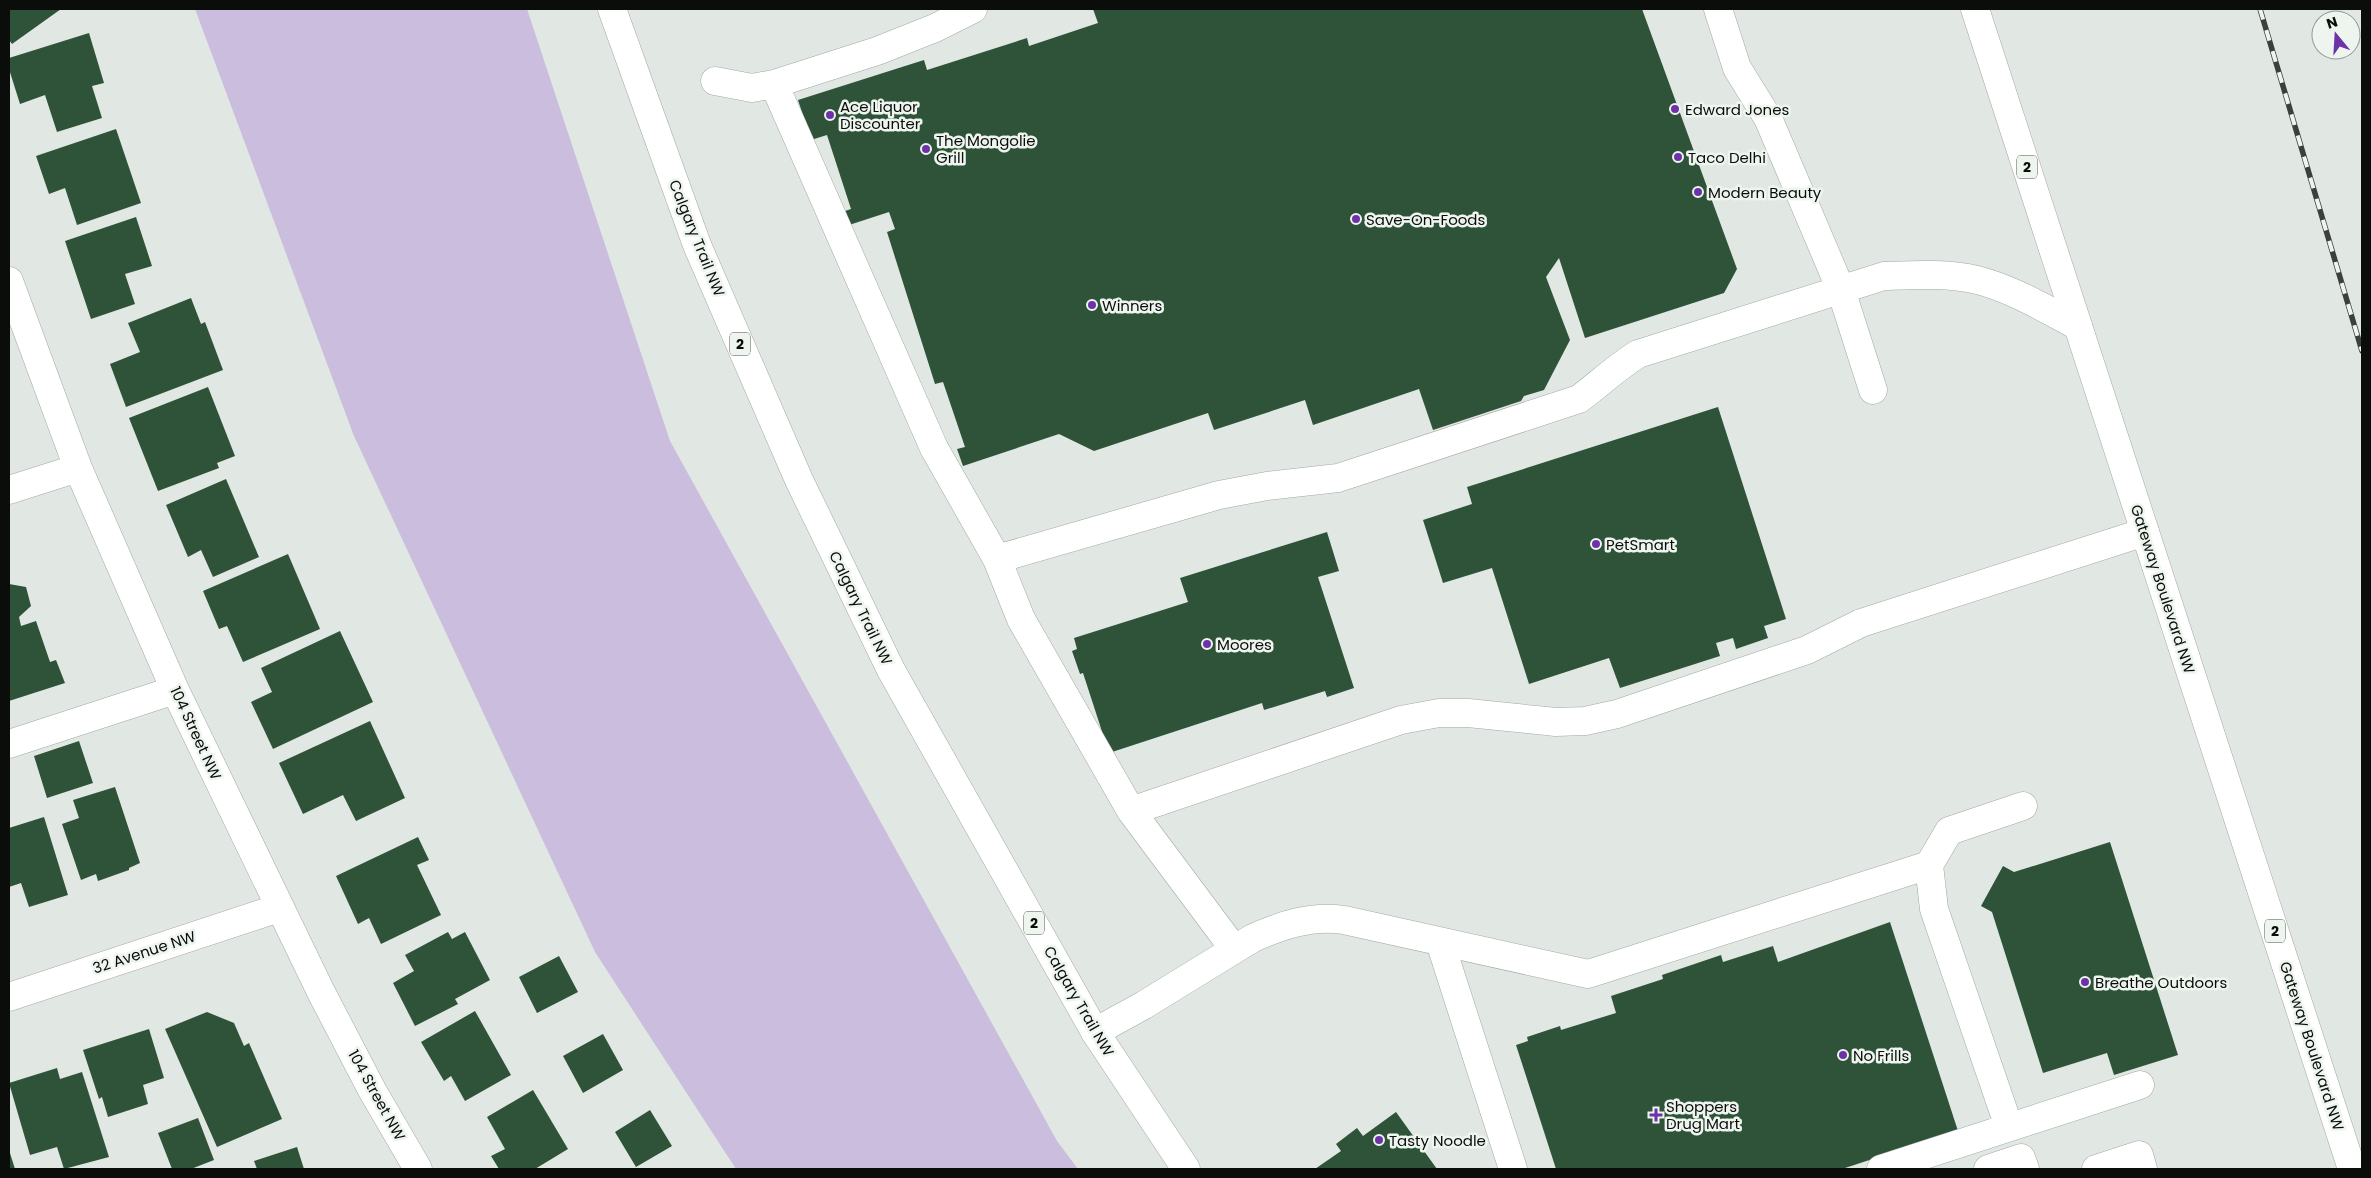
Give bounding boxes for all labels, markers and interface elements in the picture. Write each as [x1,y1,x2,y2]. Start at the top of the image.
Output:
north arrow [2311,10,2361,60]
text: N [2324,11,2340,34]
place label: Ace Liquor Discounter [840,96,921,134]
place label: Edward Jones [1685,99,1789,120]
marker: Edward Jones [1669,103,1681,115]
marker: Ace Liquor Discounter [824,109,836,121]
place label: The Mongolie Grill [936,130,1036,168]
marker: The Mongolie Grill [920,143,932,155]
place label: Taco Delhi [1688,147,1766,168]
marker: Taco Delhi [1672,151,1684,163]
road number: 2 [2017,156,2037,178]
street label: Calgary Trail NW [664,177,730,300]
place label: Modern Beauty [1708,182,1822,203]
marker: Modern Beauty [1692,186,1704,198]
place label: Save-On-Foods [1366,209,1485,230]
marker: Save-On-Foods [1350,213,1362,225]
place label: Winners [1102,295,1162,316]
marker: Winners [1086,299,1098,311]
road number: 2 [730,332,750,356]
street label: Gateway Boulevard NW [2126,502,2200,676]
place label: PetSmart [1606,534,1675,555]
marker: PetSmart [1590,538,1602,550]
street label: Calgary Trail NW [824,548,898,669]
place label: Moores [1217,634,1272,655]
marker: Moores [1201,638,1213,650]
street label: 104 Street NW [165,683,227,783]
road number: 2 [1024,911,1044,934]
road number: 2 [2265,919,2285,942]
street label: 32 Avenue NW [90,925,198,979]
street label: Calgary Trail NW [1039,942,1119,1060]
street label: Gateway Boulevard NW [2275,959,2349,1133]
place label: Breathe Outdoors [2095,972,2227,993]
marker: Breathe Outdoors [2079,976,2091,988]
place label: No Frills [1853,1045,1909,1066]
street label: 104 Street NW [343,1046,411,1144]
marker: No Frills [1837,1049,1849,1061]
place label: Shoppers Drug Mart [1666,1096,1740,1134]
marker: Shoppers Drug Mart [1650,1109,1662,1121]
place label: Tasty Noodle [1389,1130,1486,1151]
marker: Tasty Noodle [1373,1134,1385,1146]

